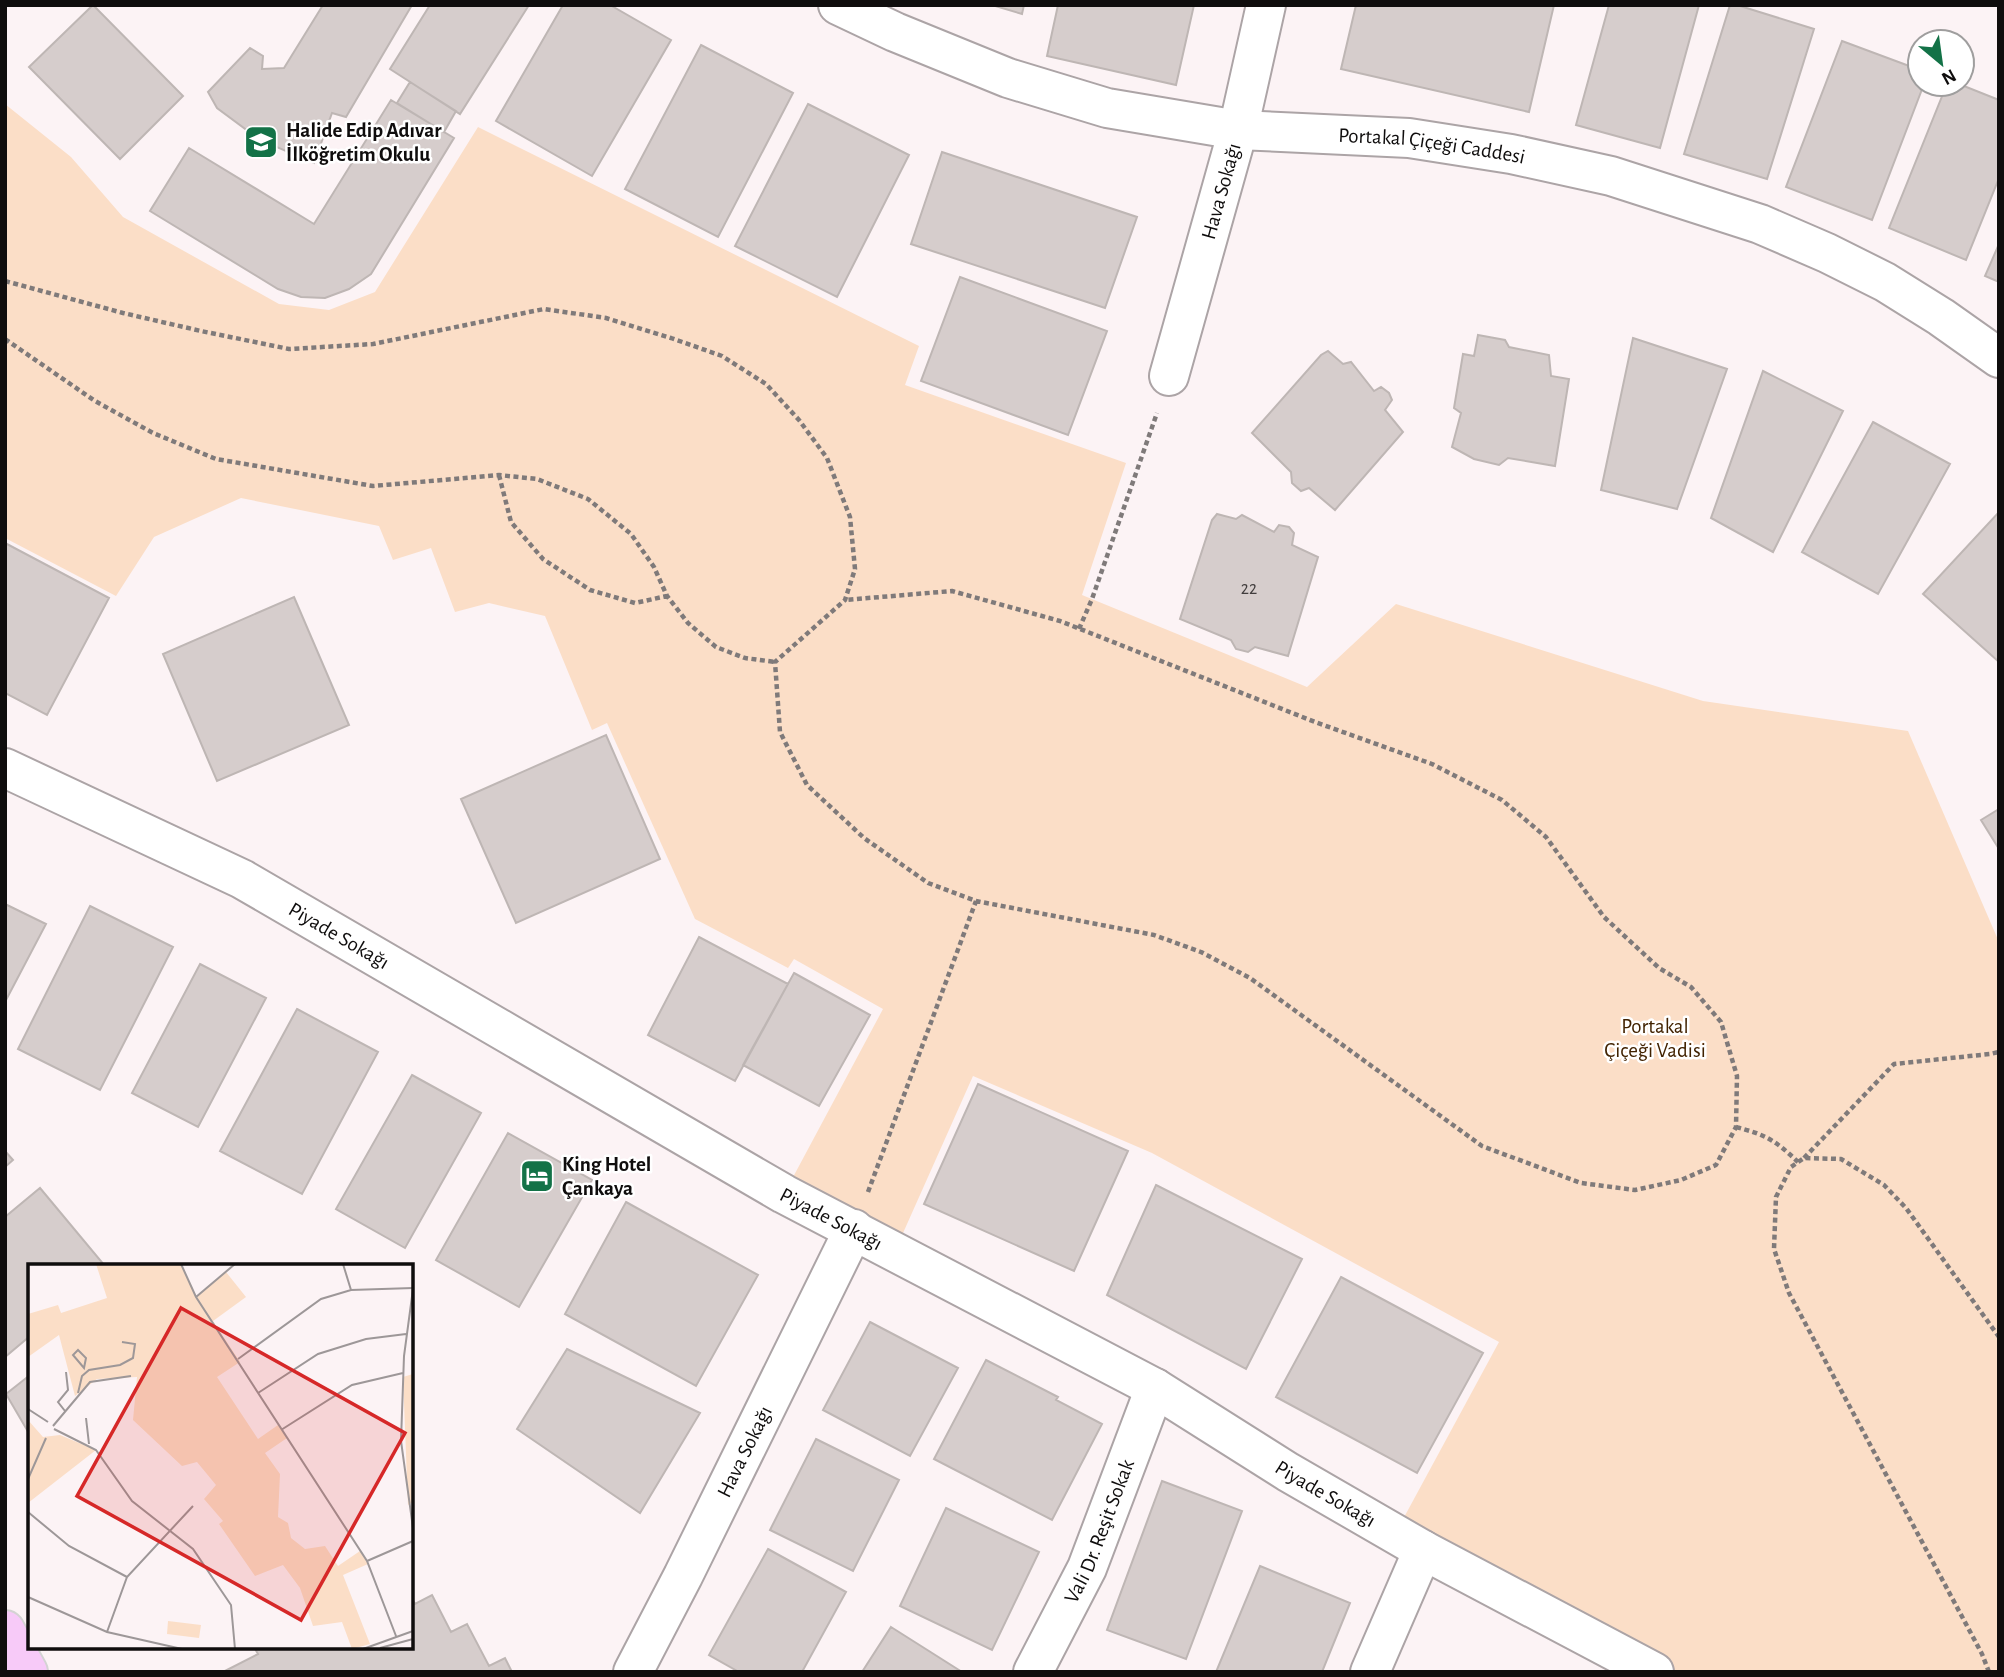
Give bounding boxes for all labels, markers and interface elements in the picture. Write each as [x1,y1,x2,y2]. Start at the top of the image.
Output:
north arrow [1906,28,1976,98]
text: N [1938,65,1959,88]
place label: Halide Edip Adıvar İlköğretim Okulu [286,120,442,165]
school or university icon: Halide Edip Adıvar İlköğretim Okulu [242,123,280,161]
street label: Portakal Çiçeği Caddesi [1338,125,1527,168]
street label: Hava Sokağı [1198,141,1245,242]
house number: 22 [1241,580,1257,598]
street label: Piyade Sokağı [285,899,393,973]
park label: Portakal Çiçeği Vadisi [1604,1016,1706,1061]
place label: King Hotel Çankaya [562,1154,651,1199]
hotel icon: King Hotel Çankaya [518,1157,556,1195]
street label: Piyade Sokağı [776,1184,886,1255]
inset map [28,1264,413,1649]
street label: Hava Sokağı [713,1403,776,1501]
street label: Vali Dr. Reşit Sokak [1061,1456,1138,1606]
street label: Piyade Sokağı [1271,1457,1379,1531]

